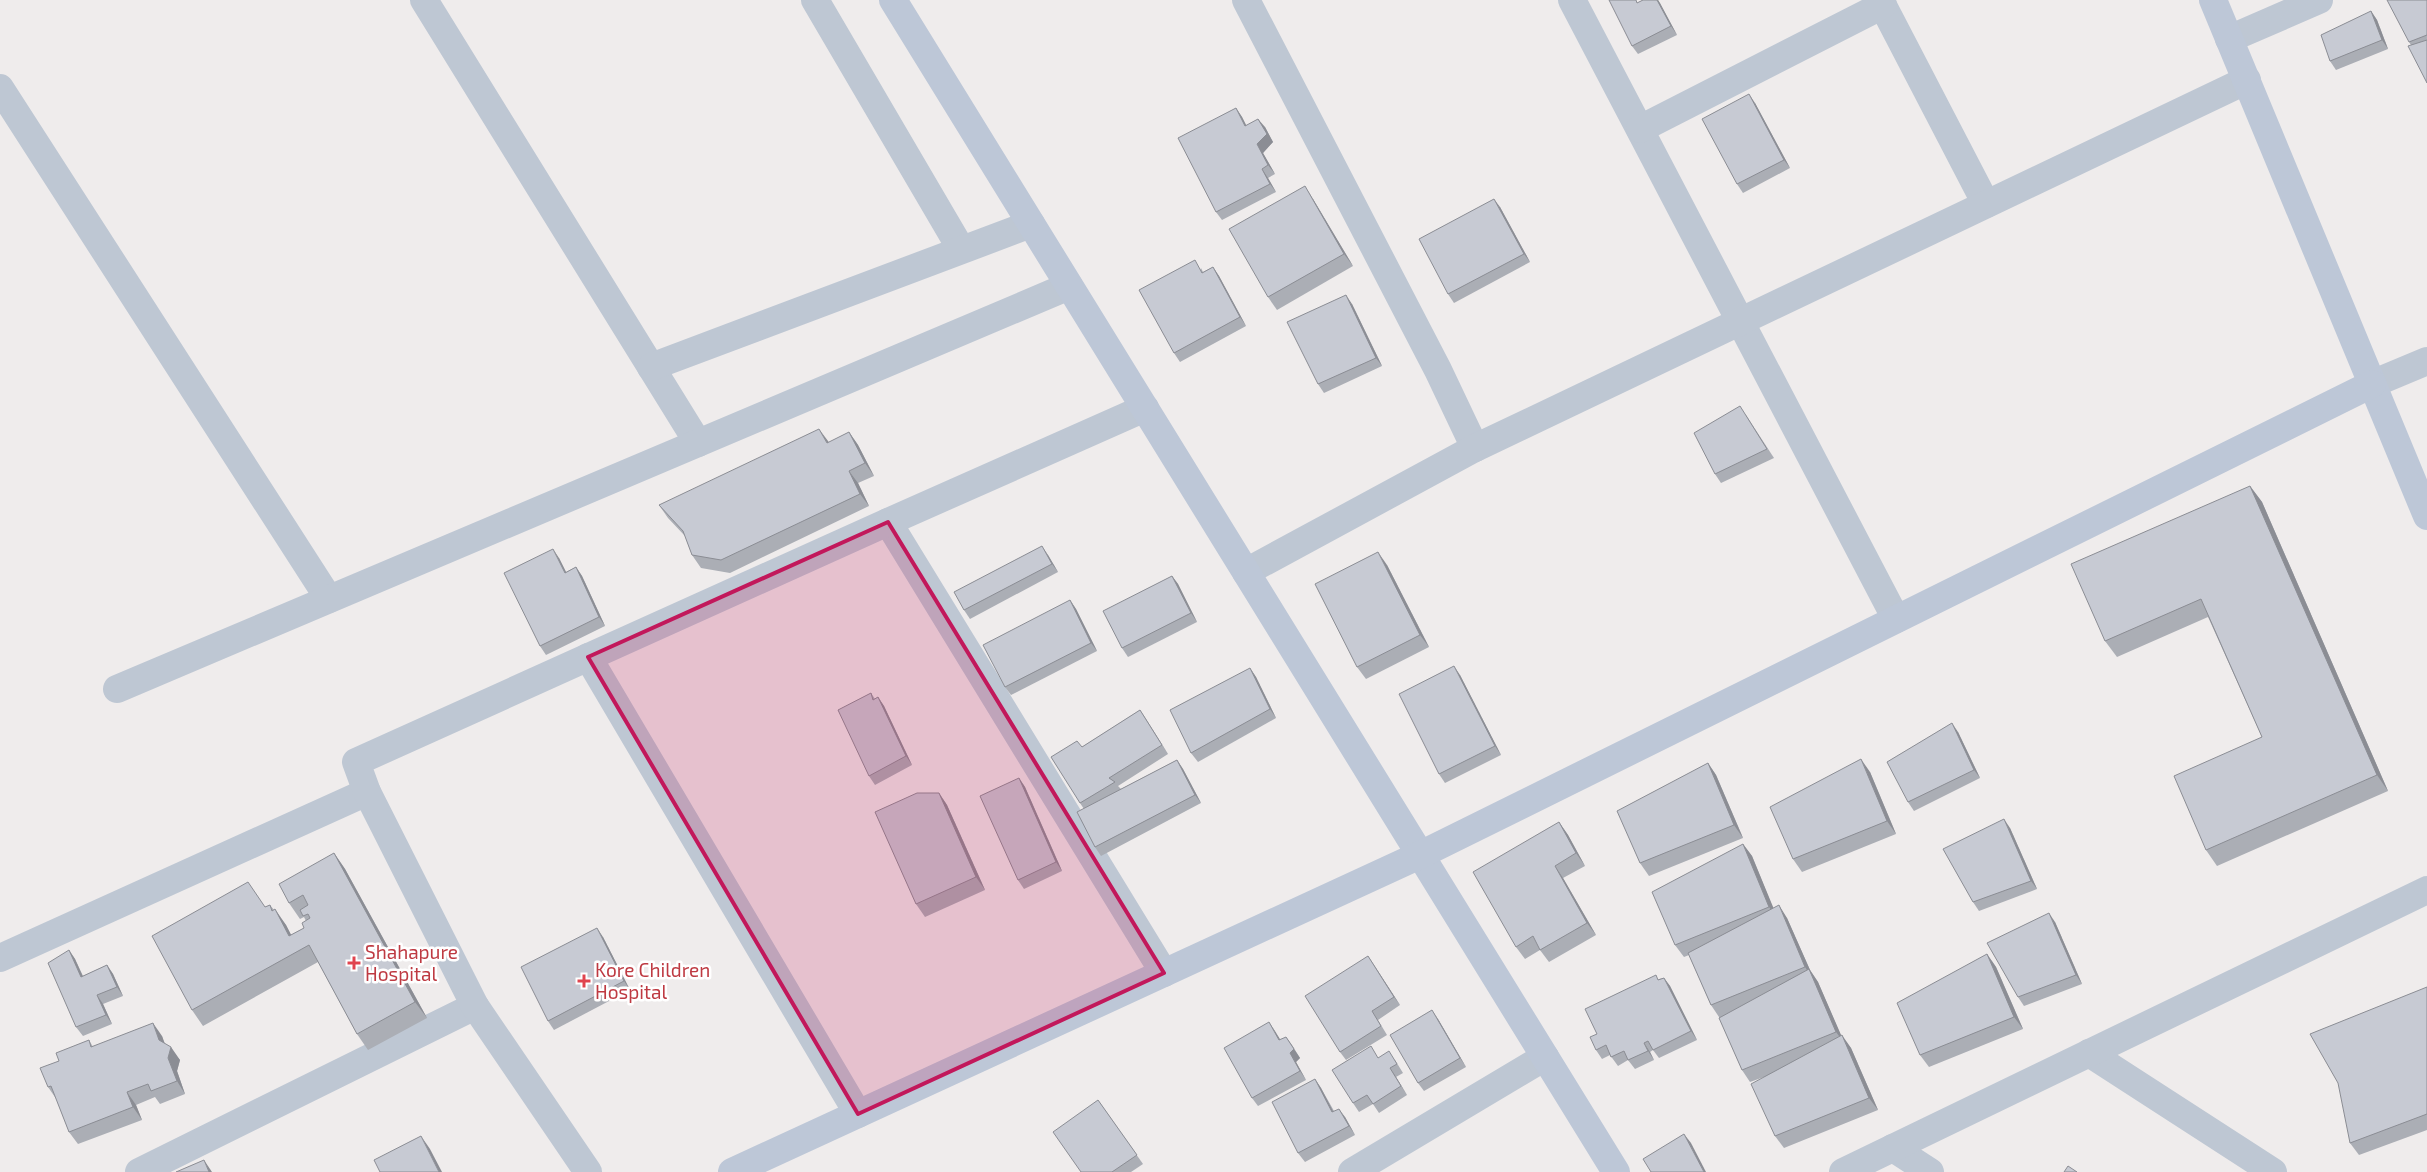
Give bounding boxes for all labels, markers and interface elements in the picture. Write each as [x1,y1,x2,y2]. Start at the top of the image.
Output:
place label: Shahapure Hospital [365,940,458,985]
marker: Shahapure Hospital [347,956,361,970]
place label: Kore Children Hospital [595,958,710,1003]
marker: Kore Children Hospital [577,974,591,988]

